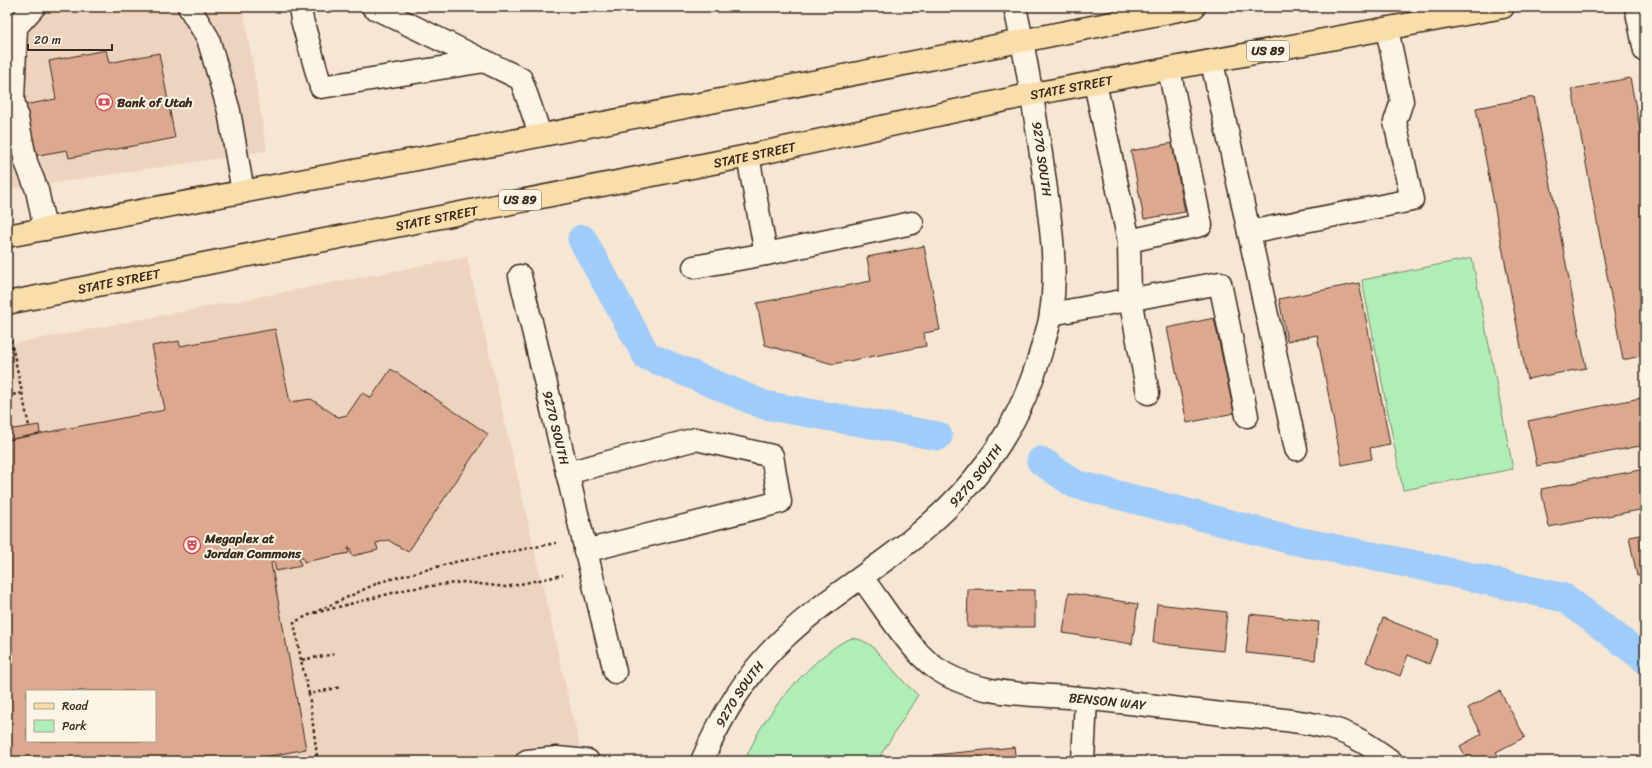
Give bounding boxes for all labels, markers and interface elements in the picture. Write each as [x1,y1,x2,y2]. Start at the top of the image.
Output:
scale bar [28,26,112,52]
text: 20 m [34,29,61,51]
road number: US 89 [1247,41,1289,61]
street label: STATE STREET [1028,68,1115,106]
place label: Bank of Utah [117,91,192,114]
bank icon: Bank of Utah [94,92,114,112]
street label: 9270 SOUTH [1025,120,1059,198]
street label: STATE STREET [711,134,798,174]
road number: US 89 [499,190,541,210]
street label: STATE STREET [393,198,481,237]
street label: STATE STREET [76,261,163,300]
street label: 9270 SOUTH [536,388,576,467]
street label: 9270 SOUTH [943,439,1008,512]
place label: Megaplex at Jordan Commons [204,527,302,565]
theatre icon: Megaplex at Jordan Commons [182,535,202,555]
street label: 9270 SOUTH [709,655,770,731]
street label: BENSON WAY [1068,686,1148,716]
legend [26,690,156,742]
text: Road [62,695,89,717]
text: Park [62,715,87,737]

